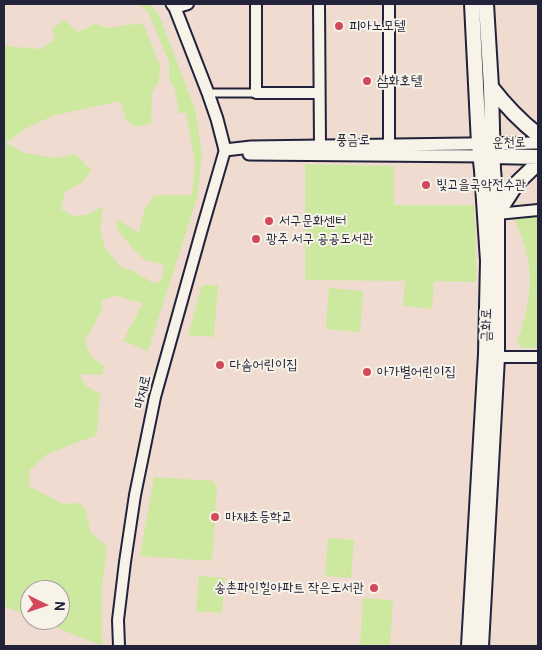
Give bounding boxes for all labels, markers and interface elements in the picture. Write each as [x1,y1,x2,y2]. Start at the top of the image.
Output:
place label: 피아노모텔 [349,18,405,34]
marker: 피아노모텔 [333,20,345,32]
place label: 삼화호텔 [377,73,422,89]
marker: 삼화호텔 [361,75,373,87]
street label: 풍금로 [336,132,370,148]
street label: 운천로 [492,134,526,152]
place label: 빛고을국악전수관 [436,177,526,193]
marker: 빛고을국악전수관 [420,179,432,191]
place label: 서구문화센터 [279,213,347,229]
marker: 서구문화센터 [263,215,275,227]
place label: 광주 서구 공공도서관 [266,231,373,247]
marker: 광주 서구 공공도서관 [250,233,262,245]
street label: 금화로 [478,308,496,342]
place label: 다솜어린이집 [230,357,298,373]
marker: 다솜어린이집 [214,359,226,371]
place label: 아가별어린이집 [377,364,456,380]
marker: 아가별어린이집 [361,366,373,378]
street label: 마재로 [131,374,155,410]
place label: 마재초등학교 [225,509,293,525]
marker: 마재초등학교 [209,511,221,523]
north arrow [20,580,70,630]
place label: 송촌파인힐아파트 작은도서관 [215,580,364,596]
marker: 송촌파인힐아파트 작은도서관 [368,582,380,594]
text: N [51,601,68,611]

